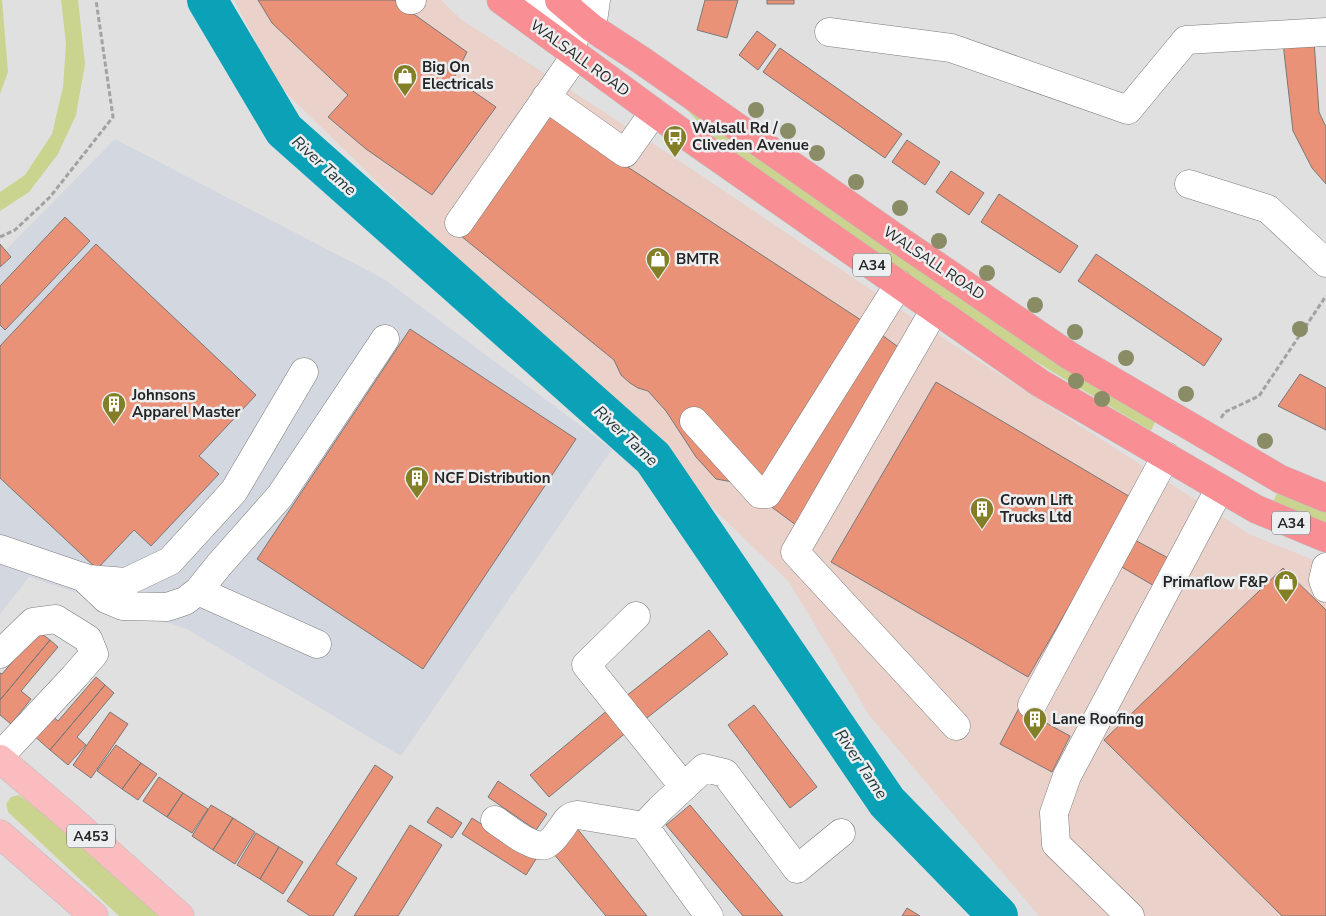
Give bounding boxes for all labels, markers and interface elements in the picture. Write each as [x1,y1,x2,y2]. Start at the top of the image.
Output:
street label: WALSALL ROAD [526,15,634,101]
place label: Big On Electricals [422,57,494,94]
shop icon: Big On Electricals [392,63,418,97]
place label: Walsall Rd / Cliveden Avenue [692,118,809,155]
bus stop icon: Walsall Rd / Cliveden Avenue [662,124,688,158]
water label: River Tame [287,131,361,201]
street label: WALSALL ROAD [879,222,989,304]
shop icon: BMTR [645,246,671,280]
place label: BMTR [676,249,720,269]
road number: A34 [853,254,891,276]
place label: Johnsons Apparel Master [131,385,240,422]
building icon: Johnsons Apparel Master [101,391,127,425]
water label: River Tame [589,401,663,472]
building icon: NCF Distribution [404,465,430,499]
place label: NCF Distribution [434,468,551,488]
place label: Crown Lift Trucks Ltd [1000,490,1073,527]
building icon: Crown Lift Trucks Ltd [969,496,995,530]
road number: A34 [1272,512,1310,534]
shop icon: Primaflow F&P [1273,569,1299,603]
place label: Primaflow F&P [1163,572,1268,592]
building icon: Lane Roofing [1022,706,1048,740]
place label: Lane Roofing [1052,709,1144,729]
water label: River Tame [830,725,893,804]
road number: A453 [67,824,115,848]

